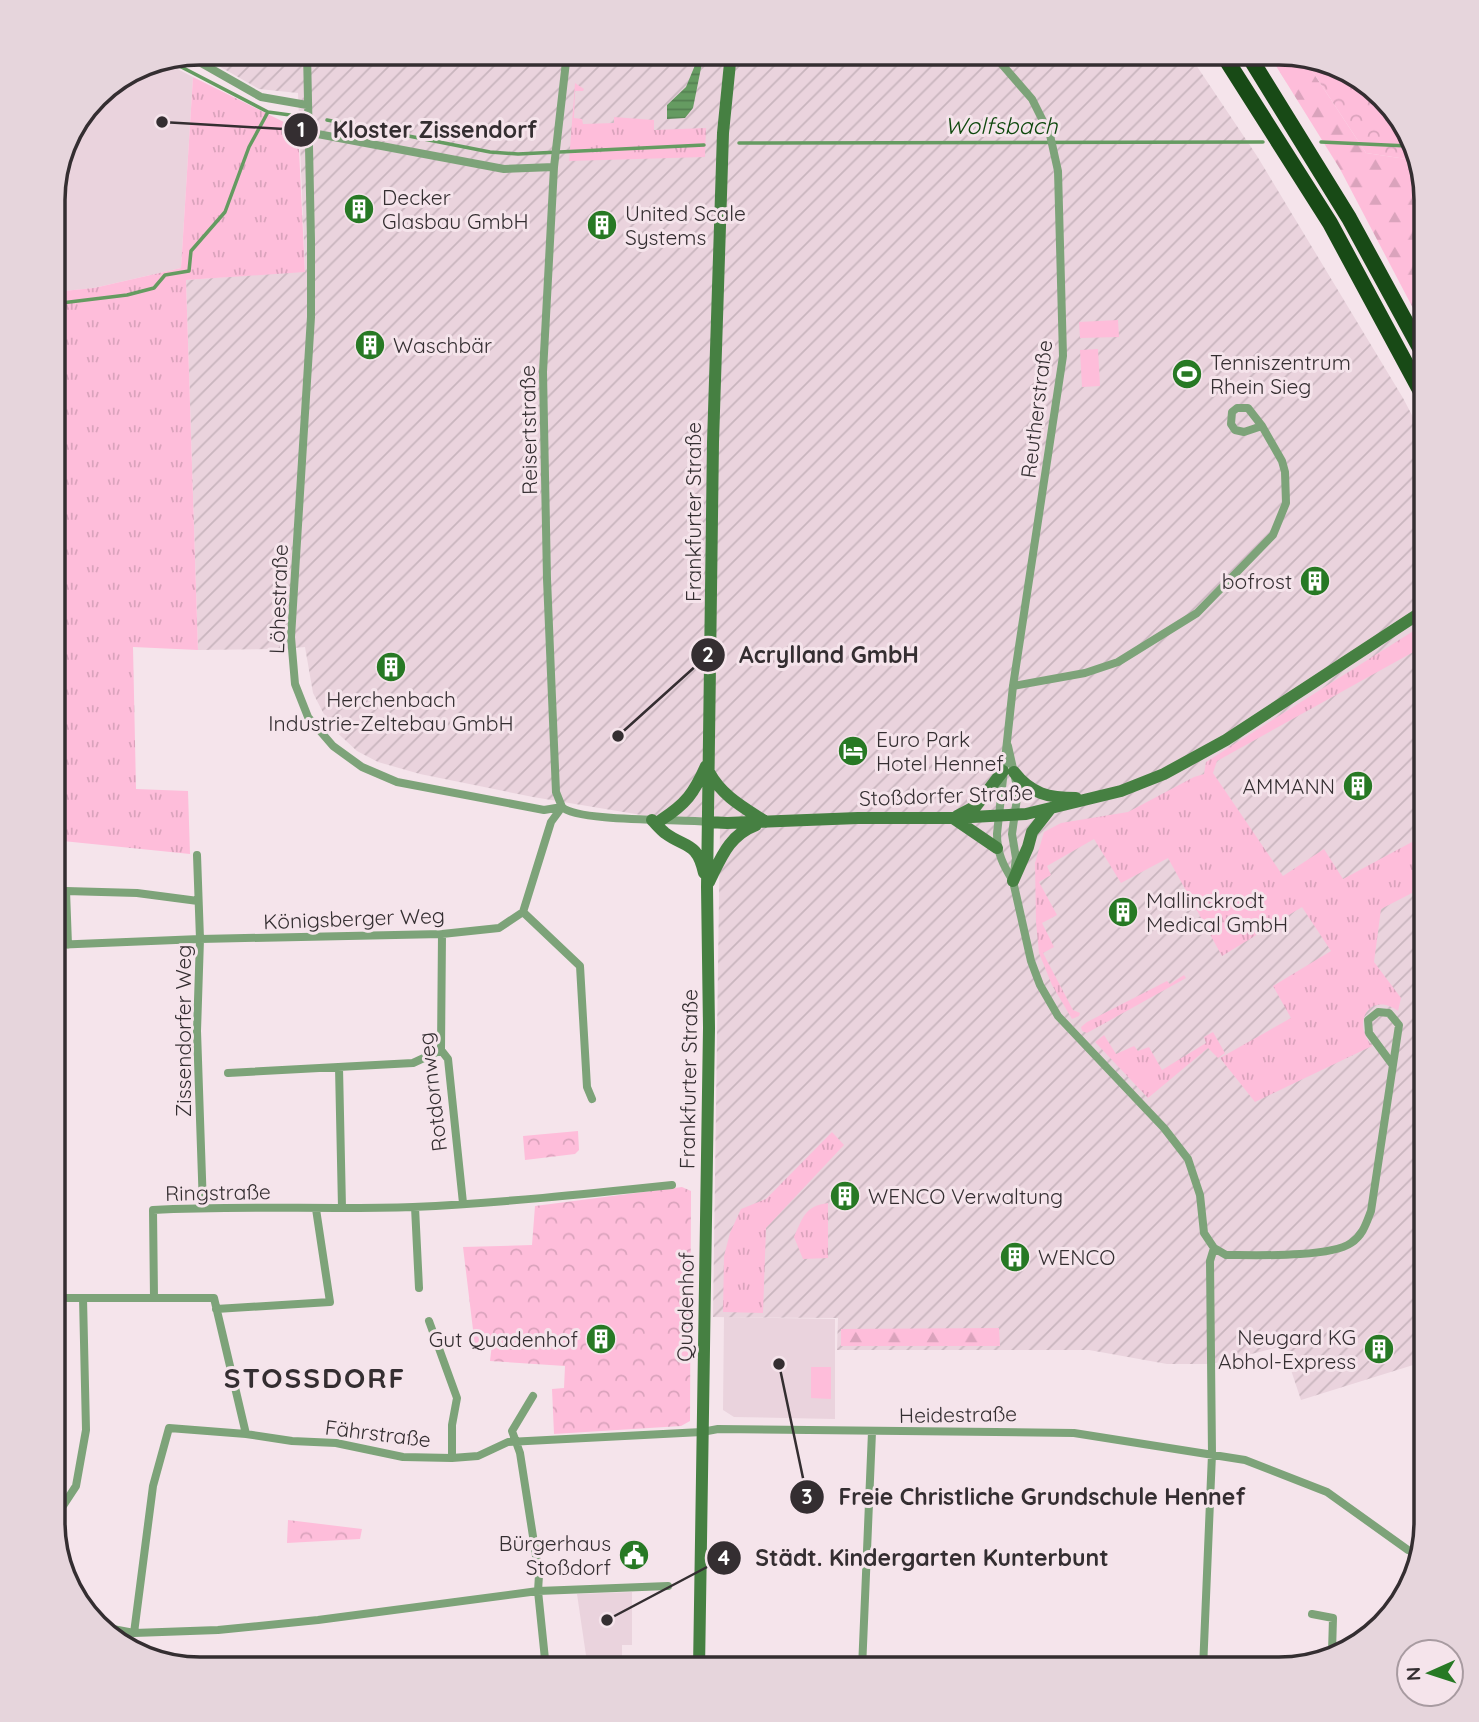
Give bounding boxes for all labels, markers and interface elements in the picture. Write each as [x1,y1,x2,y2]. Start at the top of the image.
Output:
callout: Kloster Zissendorf [283,108,551,152]
water label: Wolfsbach [945,111,1058,140]
text: Kloster Zissendorf [333,115,537,144]
text: 1 [297,116,305,142]
place label: Decker Glasbau GmbH [382,184,529,234]
building icon: Decker Glasbau GmbH [342,192,376,226]
place label: United Scale Systems [625,200,746,250]
building icon: United Scale Systems [585,208,619,242]
building icon: Waschbär [353,328,387,362]
place label: Waschbär [393,332,492,358]
street label: Reutherstraße [1015,338,1057,480]
place label: Tenniszentrum Rhein Sieg [1210,349,1351,399]
sports icon: Tenniszentrum Rhein Sieg [1170,357,1204,391]
street label: Reisertstraße [514,365,542,495]
street label: Frankfurter Straße [680,422,706,602]
street label: Löhestraße [263,544,293,654]
building icon: bofrost [1298,564,1332,598]
place label: bofrost [1222,568,1292,594]
callout: Acrylland GmbH [690,633,933,677]
text: Acrylland GmbH [739,640,919,669]
text: 2 [702,641,714,667]
building icon: Herchenbach Industrie-Zeltebau GmbH [374,650,408,684]
place label: Herchenbach Industrie-Zeltebau GmbH [268,686,514,736]
place label: Euro Park Hotel Hennef [876,726,1004,776]
hotel icon: Euro Park Hotel Hennef [836,734,870,768]
building icon: AMMANN [1341,769,1375,803]
place label: AMMANN [1243,773,1335,799]
street label: Stoßdorfer Straße [858,779,1034,811]
place label: Mallinckrodt Medical GmbH [1146,887,1288,937]
building icon: Mallinckrodt Medical GmbH [1106,895,1140,929]
street label: Königsberger Weg [263,902,445,934]
street label: Zissendorfer Weg [170,945,196,1117]
street label: Frankfurter Straße [673,989,703,1169]
street label: Rotdornweg [412,1031,452,1153]
street label: Ringstraße [165,1178,271,1206]
building icon: WENCO Verwaltung [828,1179,862,1213]
place label: WENCO Verwaltung [868,1183,1063,1209]
building icon: WENCO [998,1240,1032,1274]
place label: WENCO [1038,1244,1115,1270]
street label: Quadenhof [671,1251,699,1362]
building icon: Gut Quadenhof [584,1322,618,1356]
place label: Neugard KG Abhol-Express [1218,1324,1356,1374]
place label: Gut Quadenhof [429,1326,578,1352]
building icon: Neugard KG Abhol-Express [1362,1332,1396,1366]
district label: STOSSDORF [224,1360,406,1395]
street label: Heidestraße [899,1400,1017,1428]
street label: Fährstraße [324,1414,432,1452]
callout: Freie Christliche Grundschule Hennef [789,1475,1259,1519]
text: Freie Christliche Grundschule Hennef [839,1482,1245,1511]
text: 3 [801,1483,813,1509]
place label: Bürgerhaus Stoßdorf [499,1530,611,1580]
callout: Städt. Kindergarten Kunterbunt [707,1536,1123,1580]
public building icon: Bürgerhaus Stoßdorf [617,1538,651,1572]
text: Städt. Kindergarten Kunterbunt [755,1543,1109,1572]
text: 4 [718,1544,730,1570]
north arrow [1395,1638,1465,1708]
text: N [1401,1666,1425,1681]

